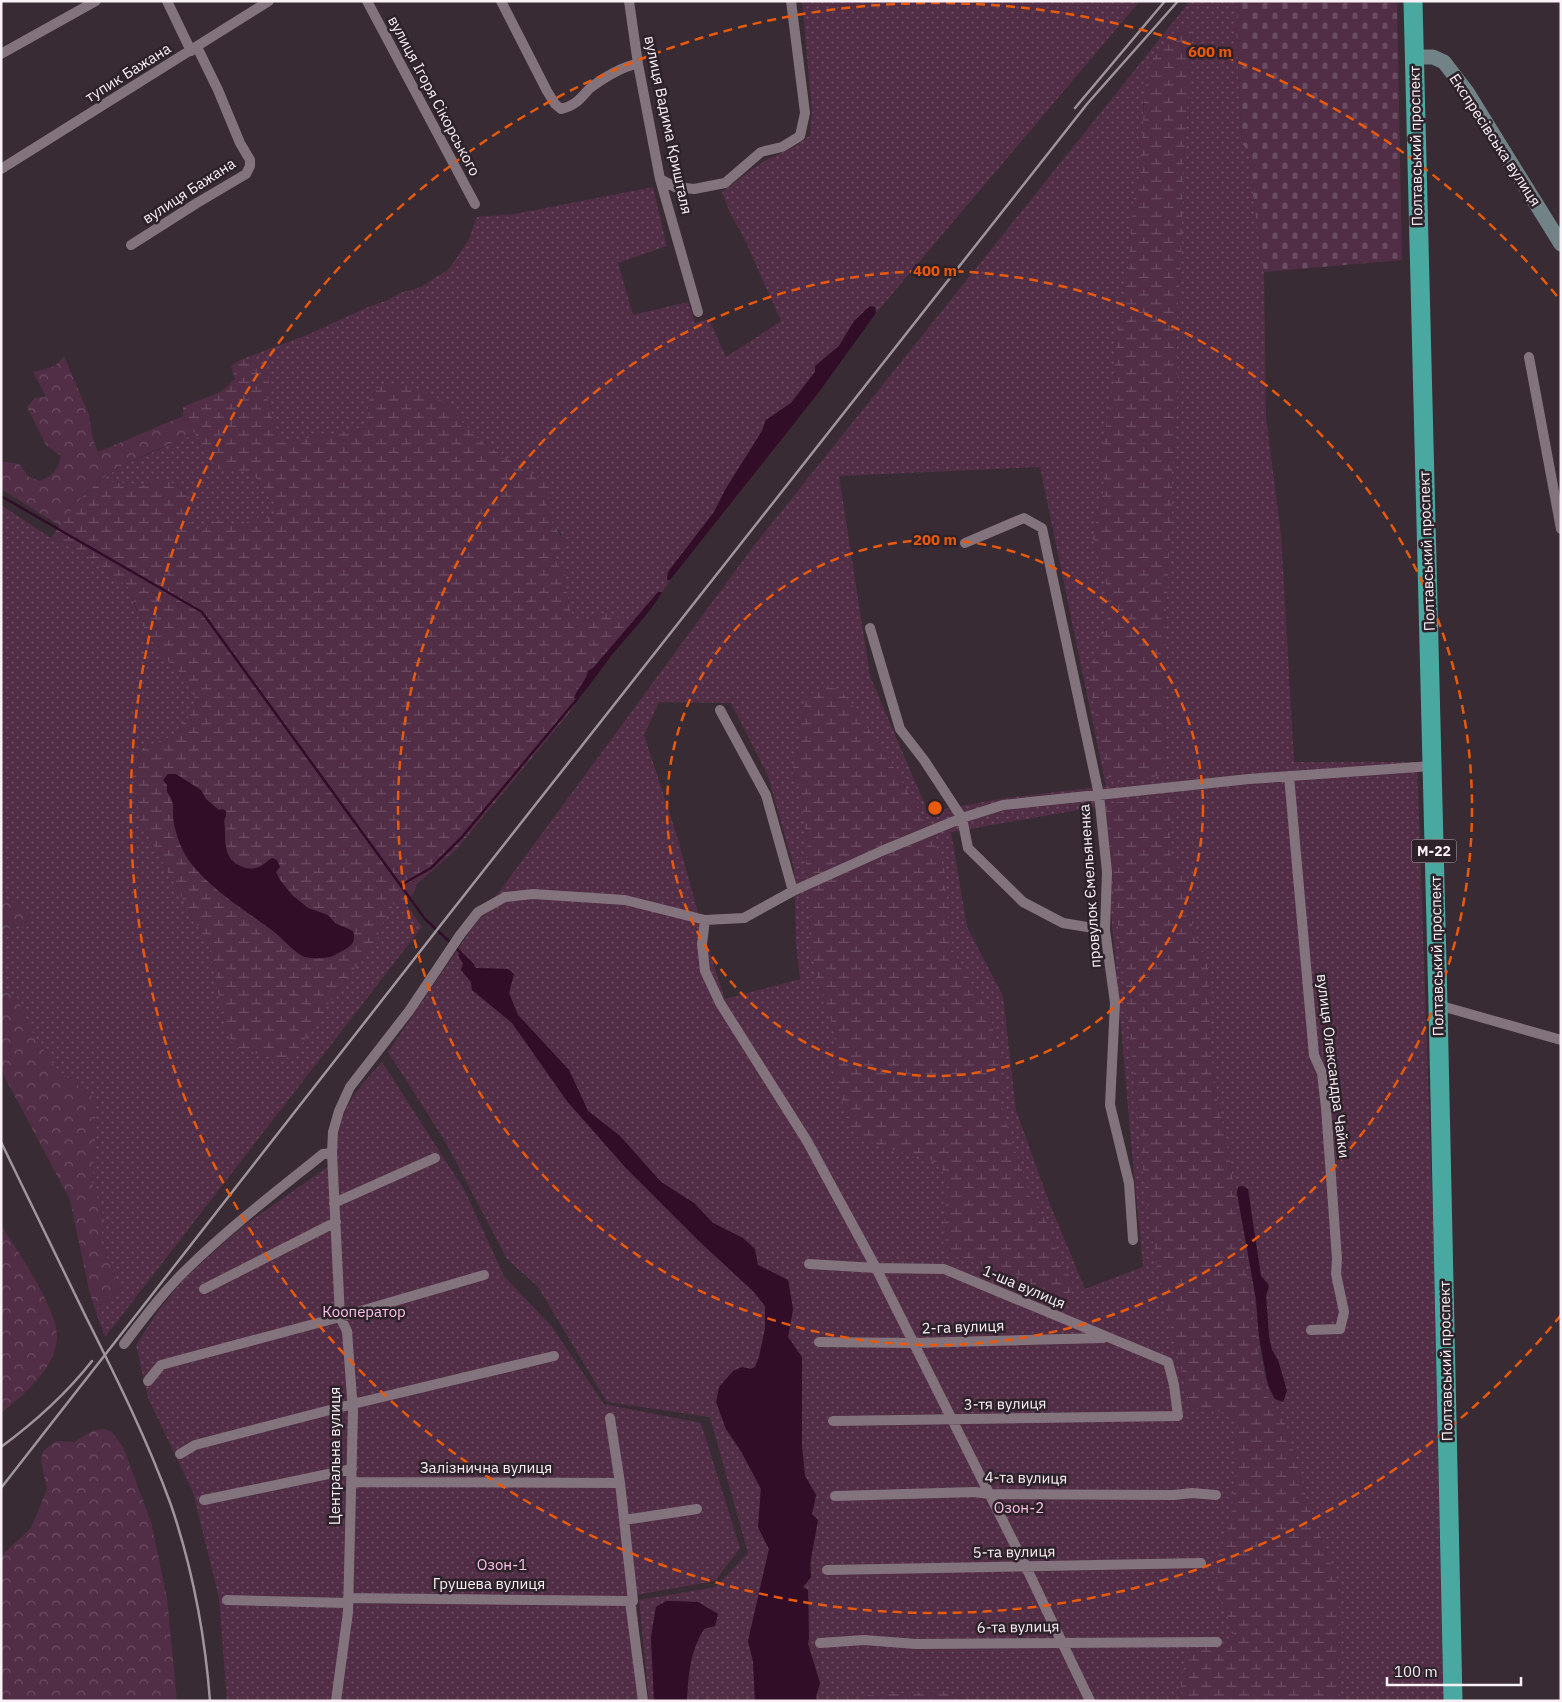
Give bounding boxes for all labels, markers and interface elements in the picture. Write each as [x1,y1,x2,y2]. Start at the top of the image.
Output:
street label: вулиця Ігоря Сікорського [384,12,485,179]
street label: вулиця Вадима Кришталя [640,34,697,216]
street label: тупик Бажана [81,39,174,107]
text: 600 m [1188,42,1232,61]
street label: Полтавський проспект [1405,66,1426,226]
street label: Експресівська вулиця [1445,70,1545,210]
street label: вулиця Бажана [139,153,239,228]
text: 400 m [913,261,957,280]
street label: Полтавський проспект [1414,470,1439,632]
text: 200 m [913,530,957,549]
centre of rings [926,799,944,817]
street label: провулок Ємельяненка [1074,803,1105,969]
road number: М-22 [1412,839,1456,862]
street label: Полтавський проспект [1426,876,1447,1036]
street label: вулиця Олександра Чайки [1313,973,1354,1159]
street label: 1-ша вулиця [980,1261,1069,1313]
street label: Полтавський проспект [1435,1281,1456,1441]
park label: Кооператор [322,1302,406,1321]
street label: 2-га вулиця [921,1316,1005,1337]
street label: Центральна вулиця [325,1387,344,1525]
street label: 3-тя вулиця [963,1393,1047,1414]
street label: Залізнична вулиця [420,1458,552,1477]
street label: 4-та вулиця [984,1467,1068,1488]
park label: Озон-2 [994,1498,1044,1517]
street label: 5-та вулиця [972,1541,1056,1562]
park label: Озон-1 [477,1555,527,1574]
street label: Грушева вулиця [433,1574,545,1593]
street label: 6-та вулиця [976,1616,1060,1637]
scale bar [1387,1654,1521,1686]
text: 100 m [1394,1662,1438,1681]

